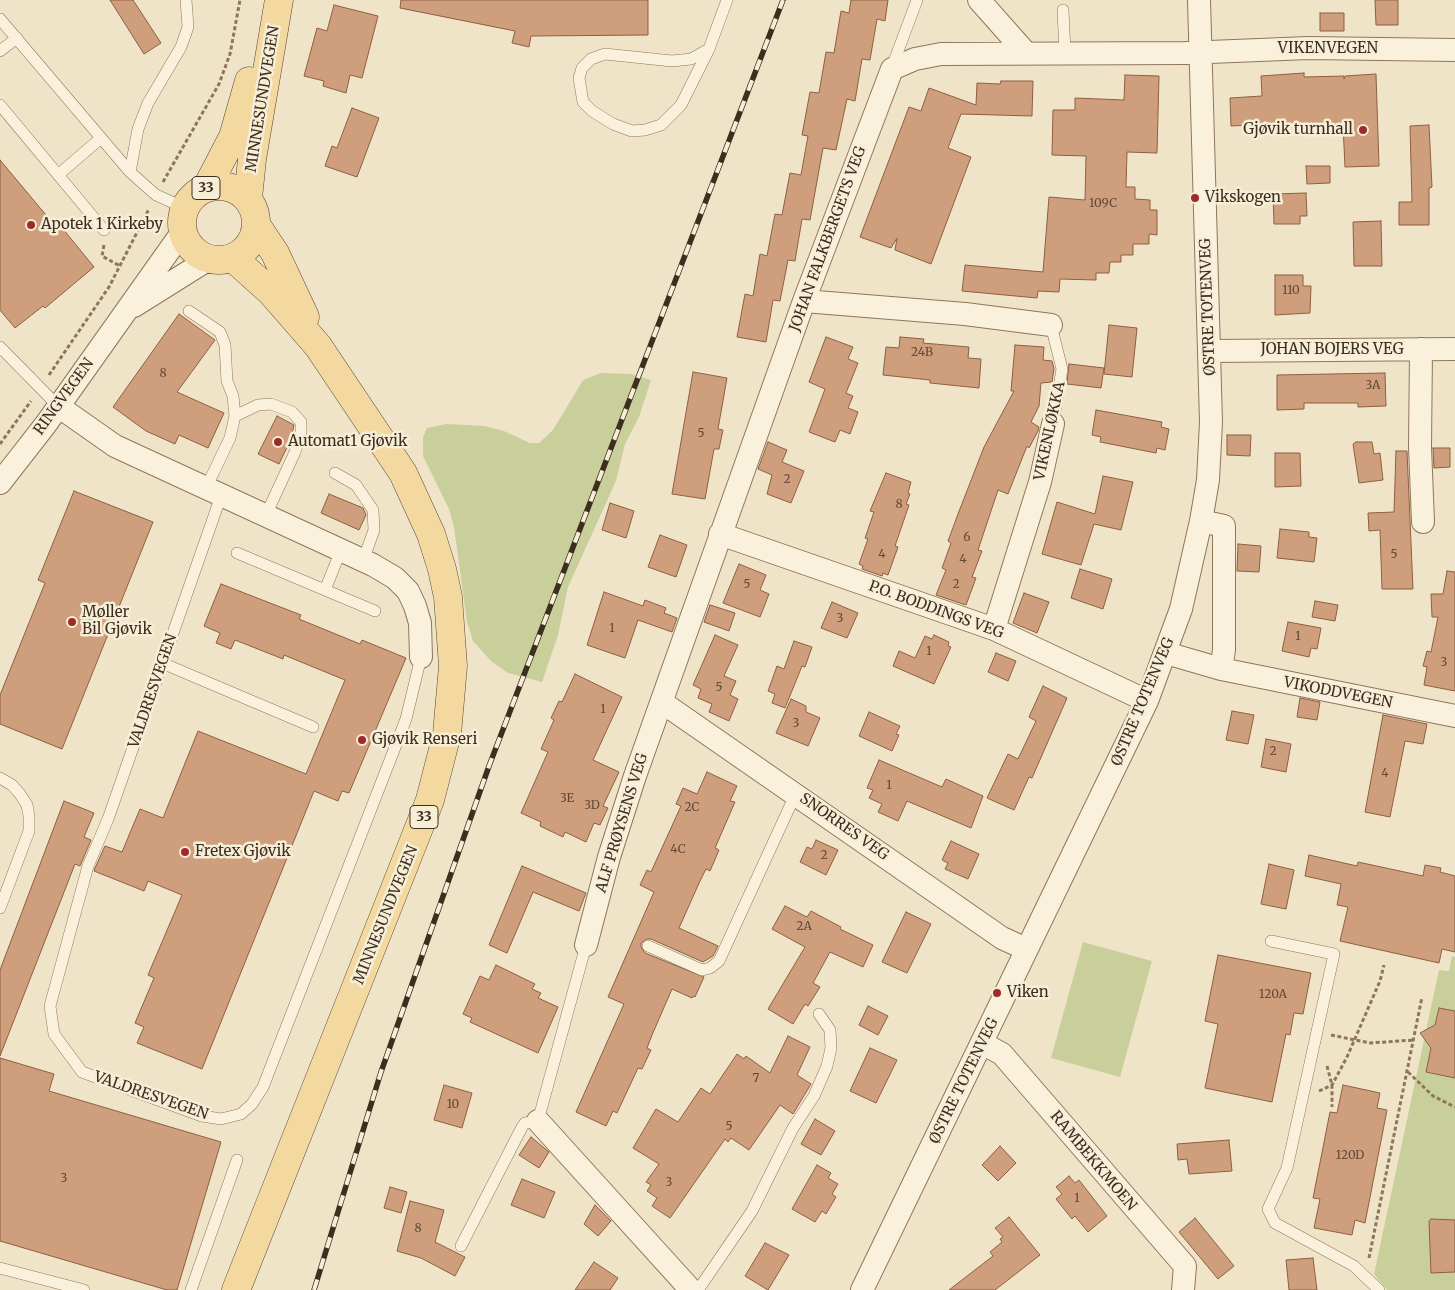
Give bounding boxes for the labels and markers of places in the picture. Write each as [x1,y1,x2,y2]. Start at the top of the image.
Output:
place label: Gjøvik turnhall [1243,121,1353,139]
marker: Gjøvik turnhall [1357,124,1369,136]
place label: Vikskogen [1205,189,1281,207]
marker: Vikskogen [1189,192,1201,204]
place label: Apotek 1 Kirkeby [41,216,163,234]
marker: Apotek 1 Kirkeby [25,219,37,231]
place label: Automat1 Gjøvik [288,433,407,451]
marker: Automat1 Gjøvik [272,436,284,448]
place label: Møller Bil Gjøvik [82,604,152,639]
marker: Møller Bil Gjøvik [66,616,78,628]
place label: Gjøvik Renseri [372,731,477,749]
marker: Gjøvik Renseri [356,734,368,746]
place label: Fretex Gjøvik [195,843,291,861]
marker: Fretex Gjøvik [179,846,191,858]
place label: Viken [1007,984,1049,1002]
marker: Viken [991,987,1003,999]

